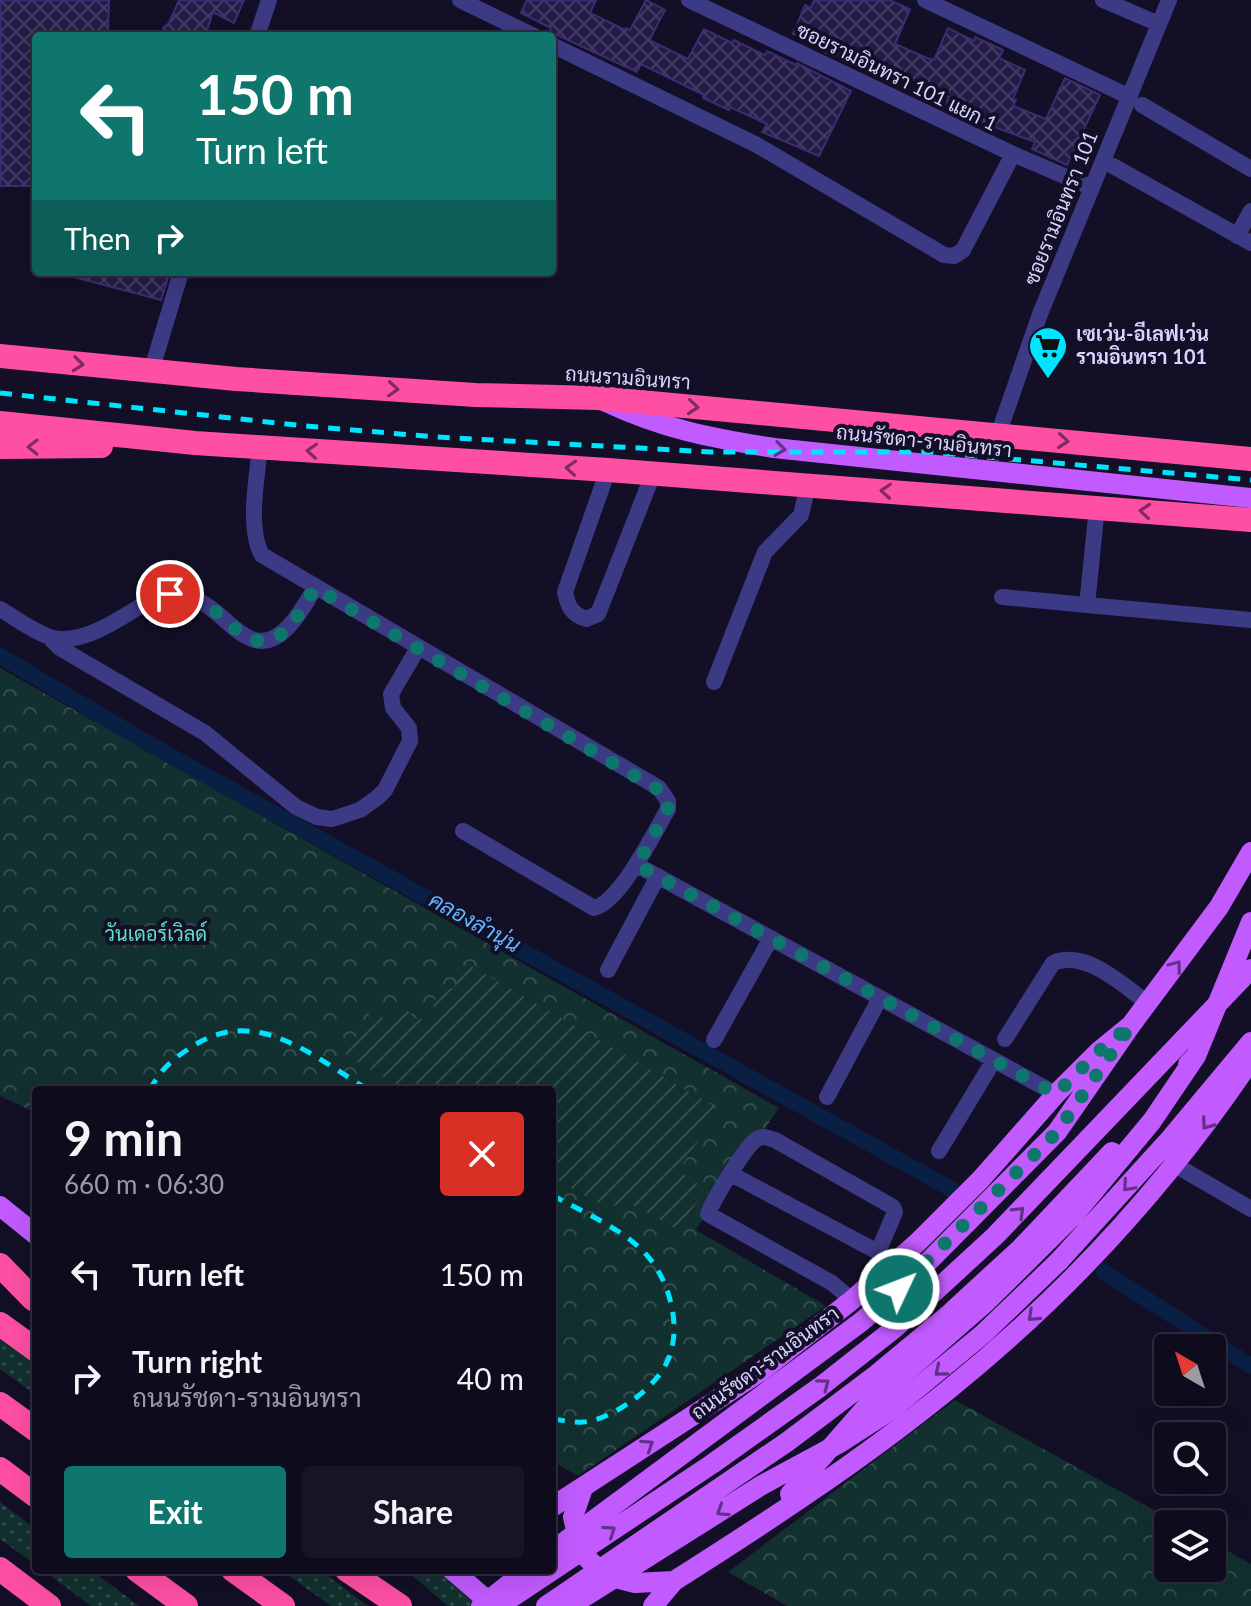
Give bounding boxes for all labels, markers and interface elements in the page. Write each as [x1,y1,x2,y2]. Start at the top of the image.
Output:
street label: ซอยรามอินทรา 101 แยก 1 [793,17,1002,135]
text: 150 m [196,60,354,127]
icon: left [64,64,168,168]
street label: ซอยรามอินทรา 101 [1018,127,1102,288]
text: Turn left [196,128,328,172]
icon: right [147,216,191,260]
text: Then [64,220,131,256]
place label: เซเว่น-อีเลฟเว่น รามอินทรา 101 [1076,321,1209,368]
supermarket icon: เซเว่น-อีเลฟเว่น รามอินทรา 101 [1027,325,1069,380]
one-way arrow [71,355,84,372]
street label: ถนนรามอินทรา [565,361,692,393]
one-way arrow [386,380,399,397]
one-way arrow [686,398,699,415]
street label: ถนนรัชดา-รามอินทรา [835,419,1013,461]
one-way arrow [1057,432,1070,449]
one-way arrow [26,439,39,456]
one-way arrow [774,440,787,457]
one-way arrow [305,443,318,460]
one-way arrow [564,460,577,477]
one-way arrow [879,483,892,500]
one-way arrow [1138,503,1151,520]
pin [136,560,204,628]
icon: arrive [148,572,192,616]
water label: คลองลำนุ่น [423,885,526,960]
park label: วันเดอร์เวิลด์ [105,920,207,945]
one-way arrow [1166,961,1181,975]
text: 9 min [64,1109,183,1166]
button: close [440,1112,524,1196]
one-way arrow [1202,1115,1217,1130]
text: 660 m · 06:30 [64,1168,224,1200]
one-way arrow [1123,1177,1138,1192]
one-way arrow [1010,1207,1024,1221]
position arrow [857,1247,941,1331]
icon: left [64,1252,108,1296]
text: Turn left [132,1256,244,1292]
text: 150 m [439,1256,524,1292]
street label: ถนนรัชดา-รามอินทรา [686,1301,843,1424]
one-way arrow [1027,1307,1042,1321]
north arrow [1154,1334,1226,1406]
map controls [1154,1334,1226,1582]
text: Turn right [132,1343,262,1379]
icon: right [64,1356,108,1400]
text: 40 m [457,1360,524,1396]
one-way arrow [935,1361,950,1375]
one-way arrow [815,1379,830,1393]
text: ถนนรัชดา-รามอินทรา [132,1381,362,1413]
button: search [1154,1422,1226,1494]
one-way arrow [639,1440,654,1455]
button: Exit [64,1466,286,1558]
button: Share [302,1466,524,1558]
one-way arrow [716,1501,731,1516]
button: layers [1154,1510,1226,1582]
one-way arrow [602,1526,616,1541]

